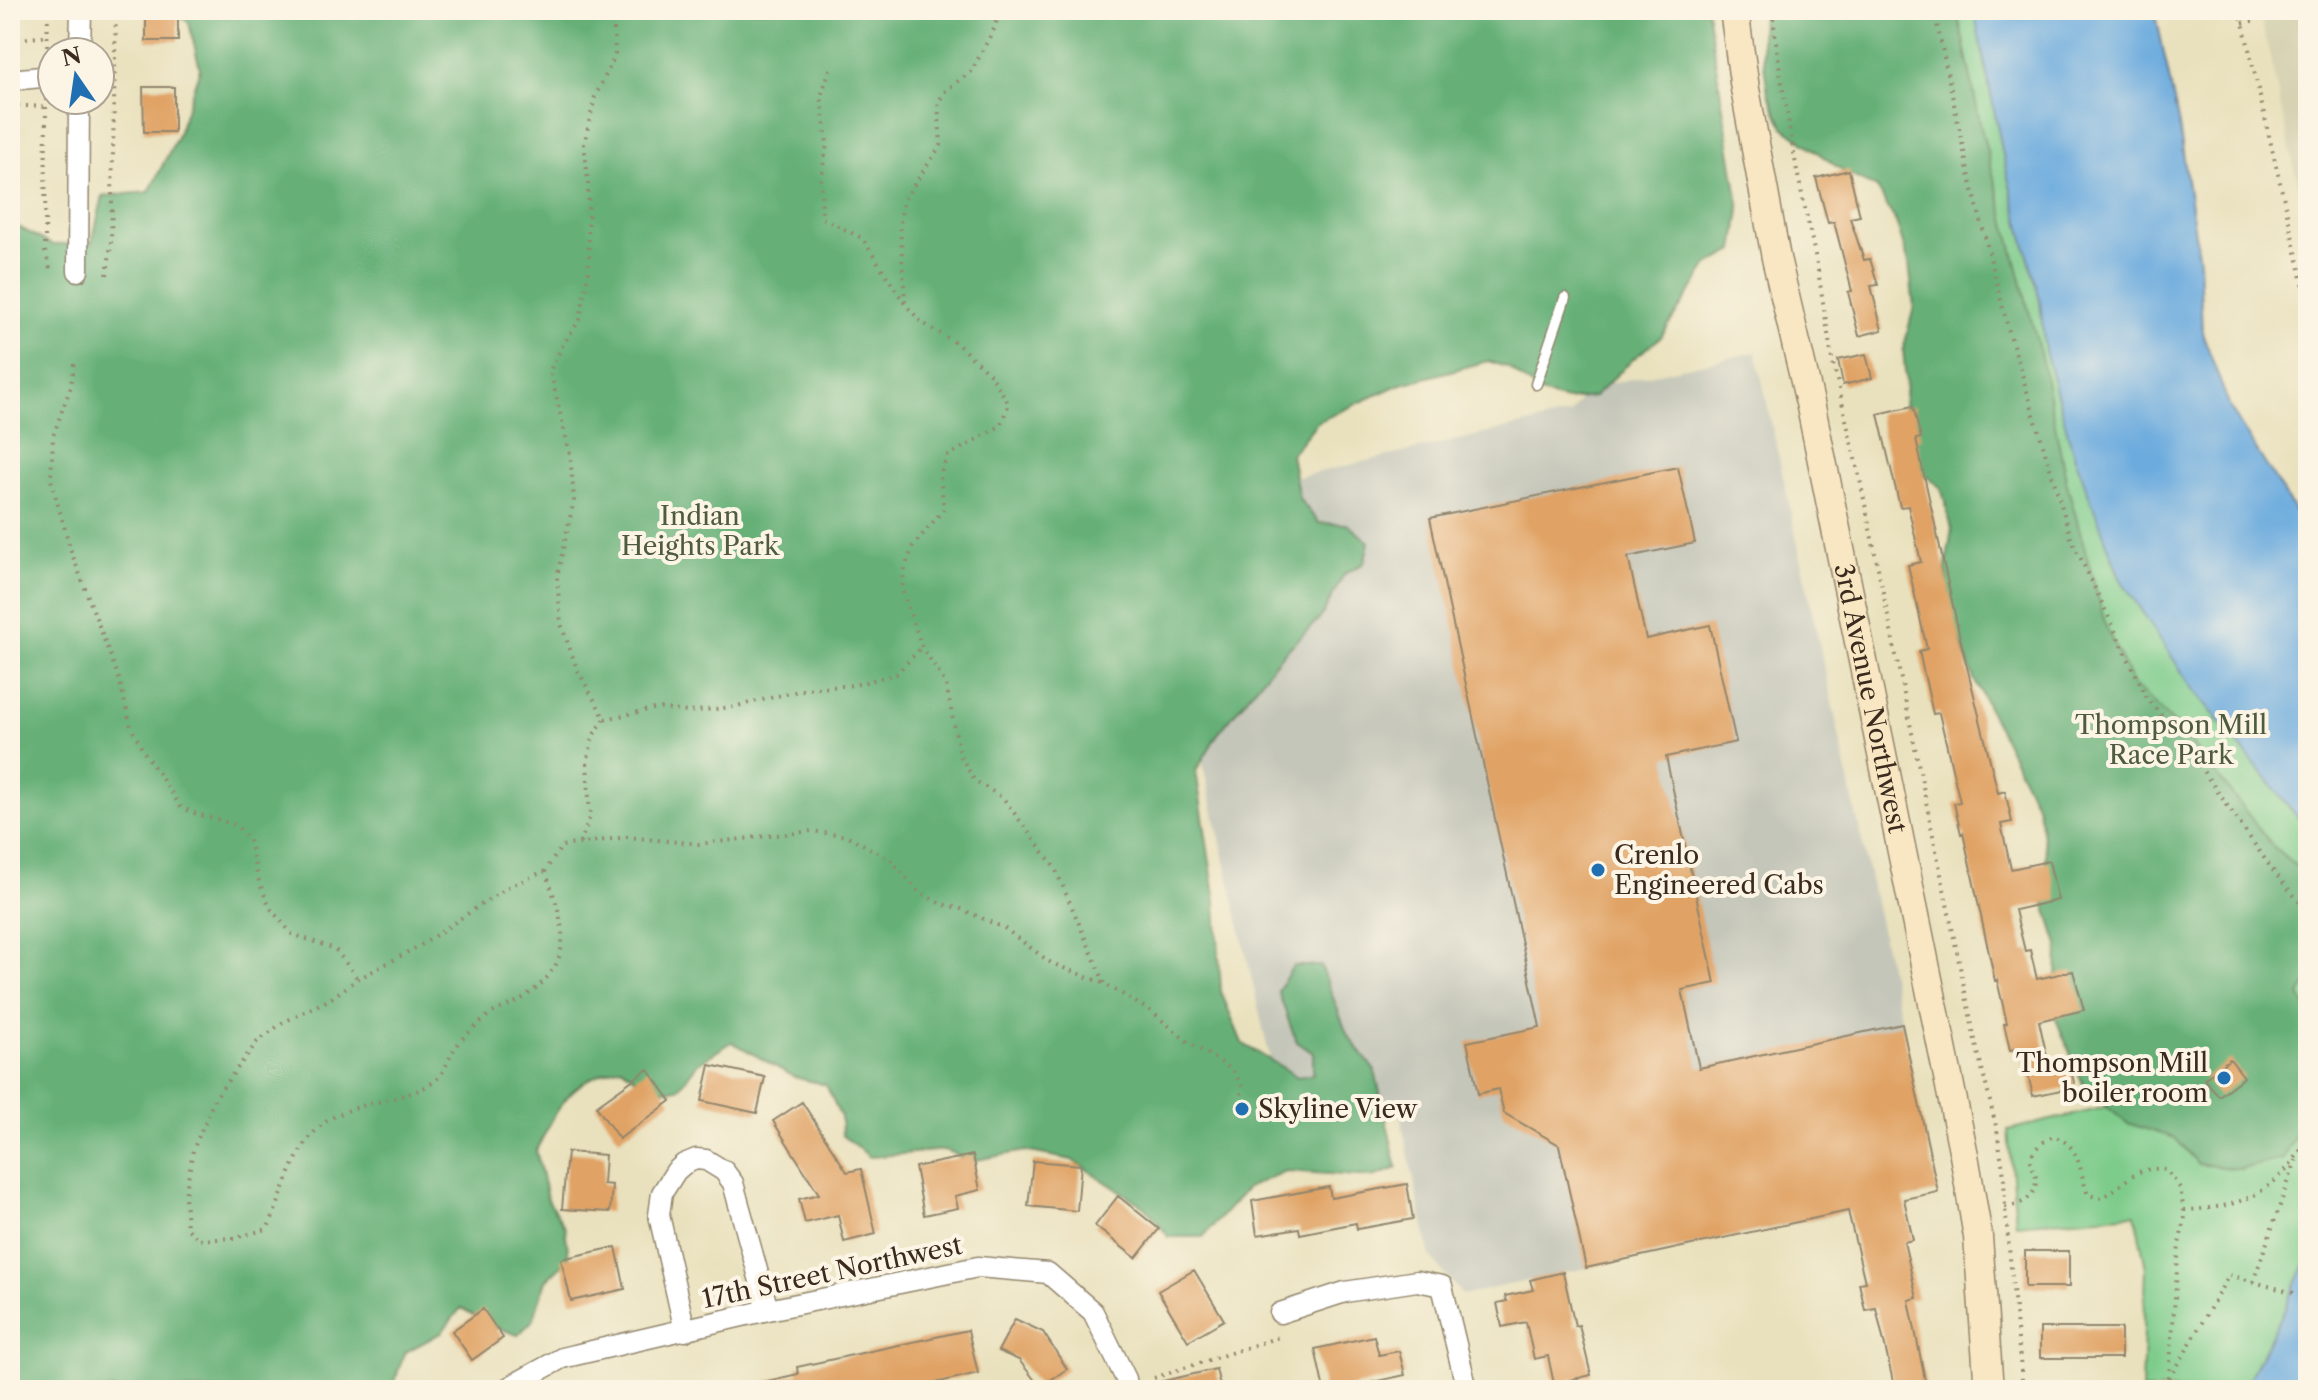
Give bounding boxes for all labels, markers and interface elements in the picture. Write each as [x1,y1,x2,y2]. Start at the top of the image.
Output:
north arrow [36,36,116,116]
text: N [59,42,84,72]
park label: Indian Heights Park [621,500,780,562]
street label: 3rd Avenue Northwest [1827,561,1914,837]
park label: Thompson Mill Race Park [2075,709,2267,771]
place label: Crenlo Engineered Cabs [1614,839,1824,901]
marker: Crenlo Engineered Cabs [1589,861,1607,879]
place label: Thompson Mill boiler room [2016,1047,2208,1109]
marker: Thompson Mill boiler room [2215,1069,2233,1087]
place label: Skyline View [1258,1093,1418,1125]
marker: Skyline View [1233,1100,1251,1118]
street label: 17th Street Northwest [699,1229,966,1315]

